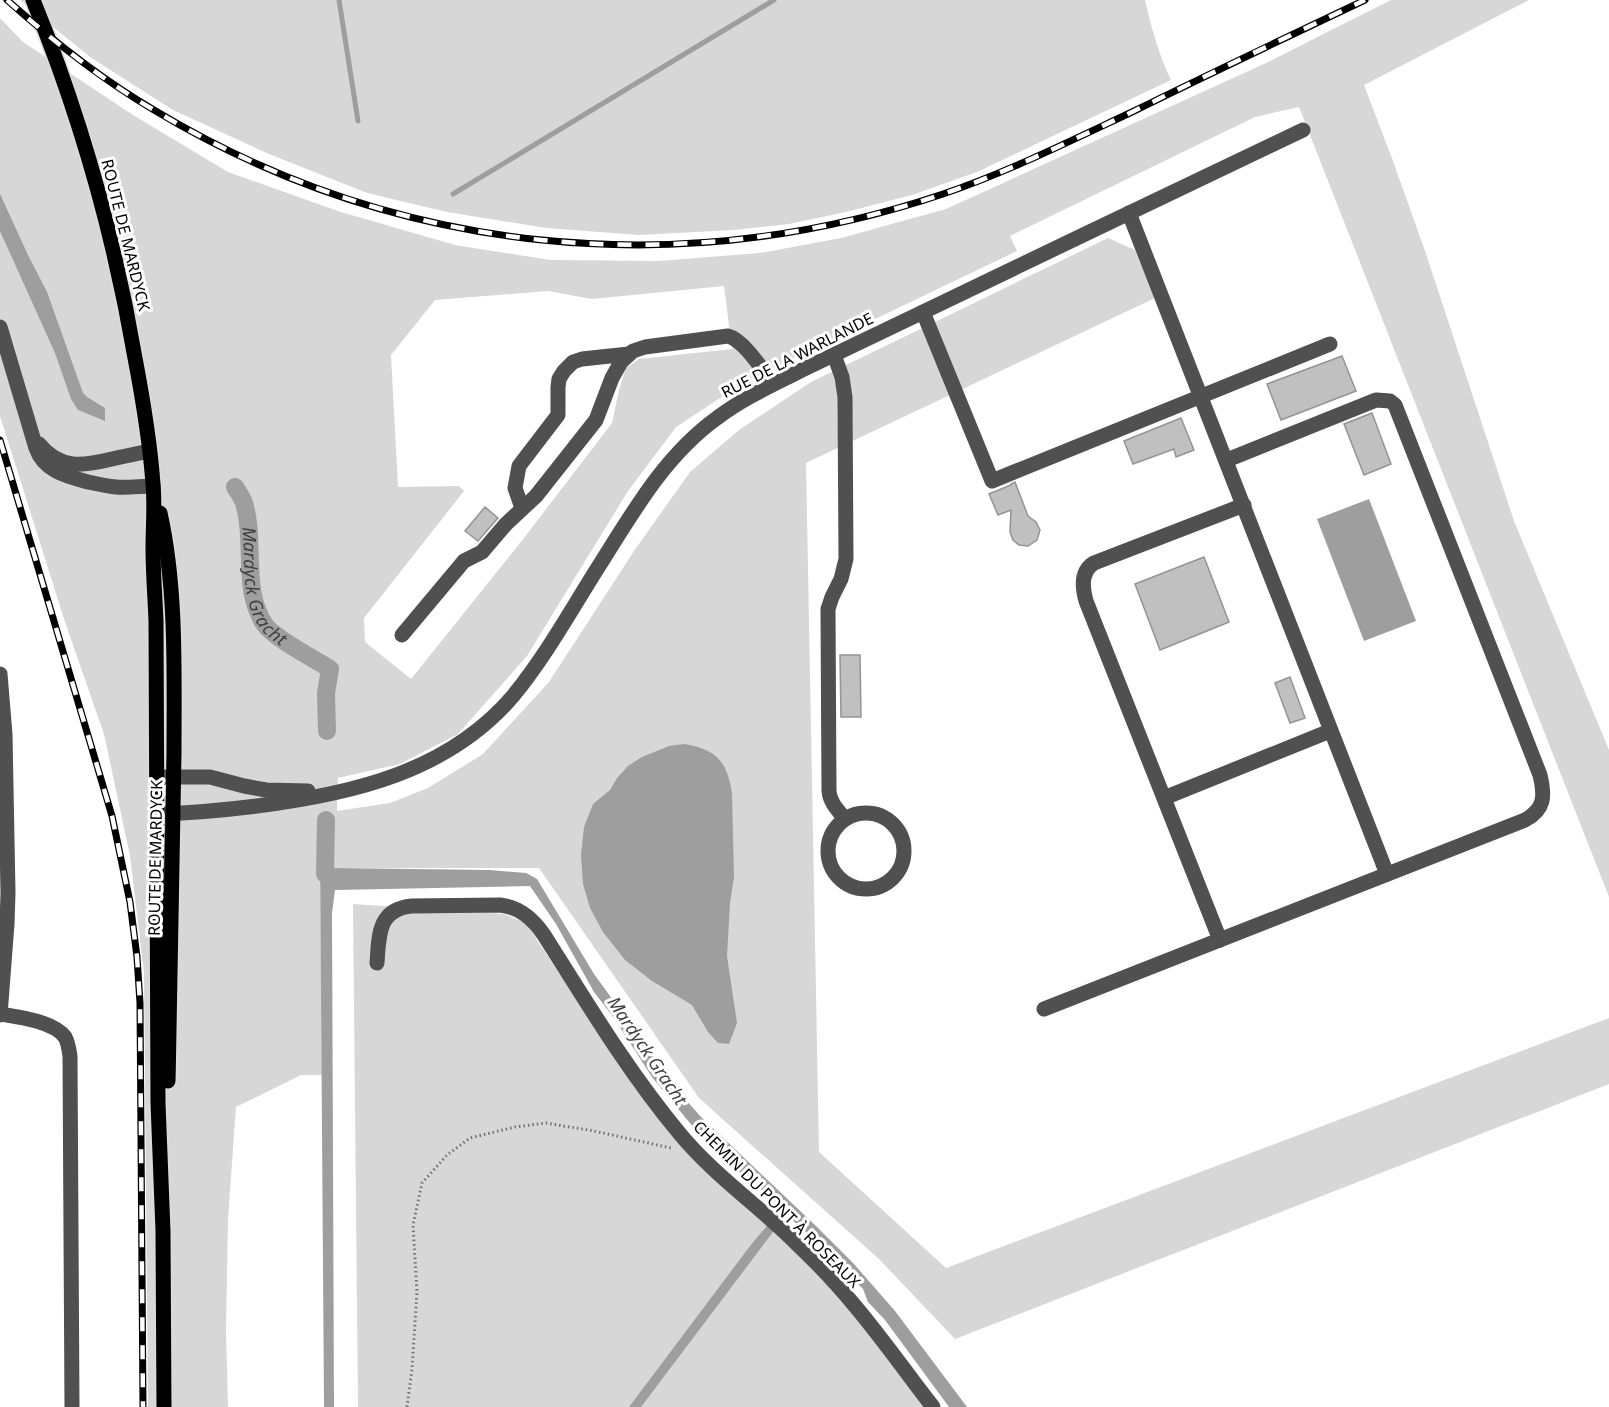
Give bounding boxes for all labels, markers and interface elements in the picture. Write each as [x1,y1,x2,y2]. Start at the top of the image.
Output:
street label: ROUTE DE MARDYCK [96,157,156,313]
street label: RUE DE LA WARLANDE [717,307,877,403]
water label: Mardyck Gracht [238,526,293,651]
street label: ROUTE DE MARDYCK [143,780,167,936]
water label: Mardyck Gracht [603,991,694,1110]
street label: CHEMIN DU PONT À ROSEAUX [689,1116,866,1293]

